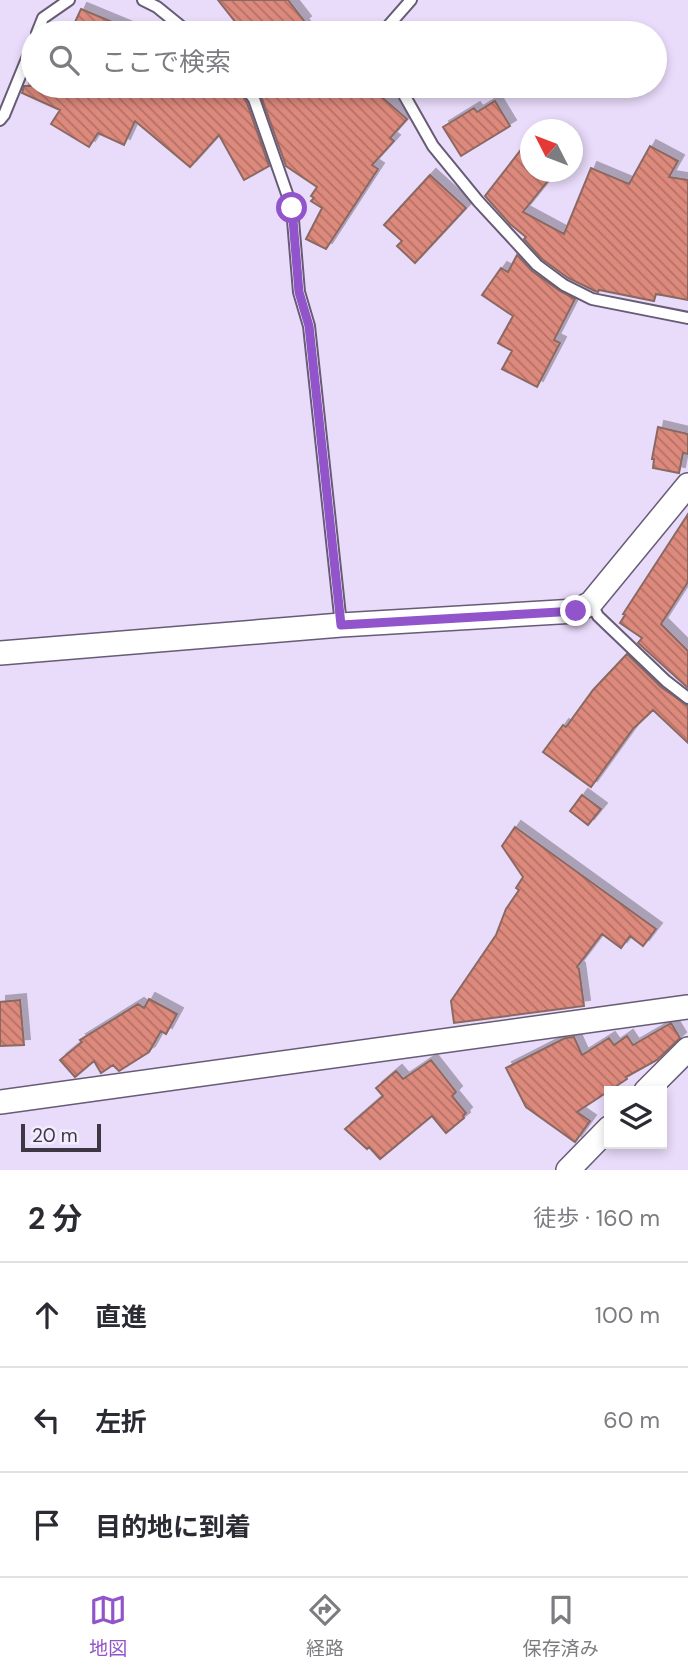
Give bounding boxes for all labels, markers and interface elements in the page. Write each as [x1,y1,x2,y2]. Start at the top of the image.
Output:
search box [21,21,667,98]
icon: search [45,41,83,79]
text: ここで検索 [101,45,231,79]
north arrow [520,119,583,182]
route start [276,192,307,223]
route end [560,595,591,626]
map controls [604,1086,667,1149]
button: layers [604,1086,667,1149]
scale bar [21,1121,102,1153]
text: 20 m [32,1123,78,1148]
text: 2 分 [28,1199,82,1238]
text: 徒歩 · 160 m [533,1203,660,1233]
icon: ahead [28,1296,66,1334]
text: 直進 [95,1300,147,1334]
text: 100 m [595,1300,660,1330]
icon: left [28,1401,66,1439]
text: 左折 [95,1405,147,1439]
text: 60 m [603,1405,660,1435]
icon: arrive [28,1506,66,1544]
text: 目的地に到着 [95,1510,251,1544]
tab: 地図 [89,1591,127,1661]
tab: 経路 [306,1591,344,1661]
tab: 保存済み [523,1591,599,1661]

